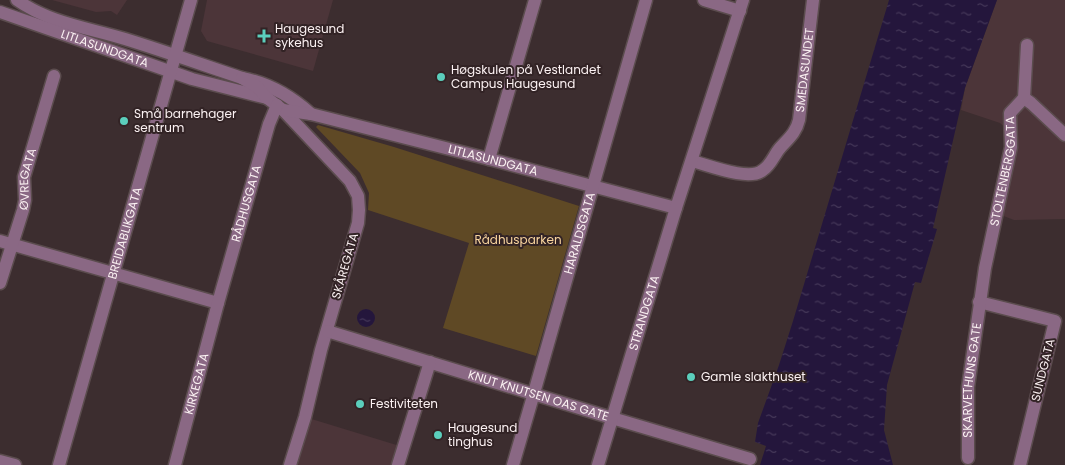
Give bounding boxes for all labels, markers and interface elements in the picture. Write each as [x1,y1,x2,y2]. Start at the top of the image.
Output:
place label: Haugesund sykehus [275,20,344,51]
street label: LITLASUNDGATA [59,25,151,71]
street label: SMEDASUNDET [791,26,818,113]
marker: Haugesund sykehus [257,29,271,43]
place label: Høgskulen på Vestlandet Campus Haugesund [451,61,601,92]
marker: Høgskulen på Vestlandet Campus Haugesund [435,71,447,83]
place label: Små barnehager sentrum [134,105,237,136]
marker: Små barnehager sentrum [118,115,130,127]
street label: STOLTENBERGGATA [985,116,1019,228]
street label: LITLASUNDGATA [446,140,540,179]
street label: ØVREGATA [14,146,40,212]
street label: RÅDHUSGATA [227,163,265,244]
street label: BREIDABLIKGATA [103,185,145,281]
street label: HARALDSGATA [559,190,599,276]
street label: SKÅREGATA [327,231,362,301]
park label: Rådhusparken [474,231,562,248]
street label: STRANDGATA [624,273,663,352]
street label: SKARVETHUNS GATE [959,322,985,438]
street label: SUNDGATA [1027,337,1059,403]
street label: KIRKEGATA [180,351,212,416]
street label: KNUT KNUTSEN OAS GATE [466,366,611,425]
place label: Gamle slakthuset [701,368,806,385]
marker: Gamle slakthuset [685,371,697,383]
place label: Festiviteten [370,395,438,412]
marker: Festiviteten [354,398,366,410]
place label: Haugesund tinghus [448,419,517,450]
marker: Haugesund tinghus [432,429,444,441]

